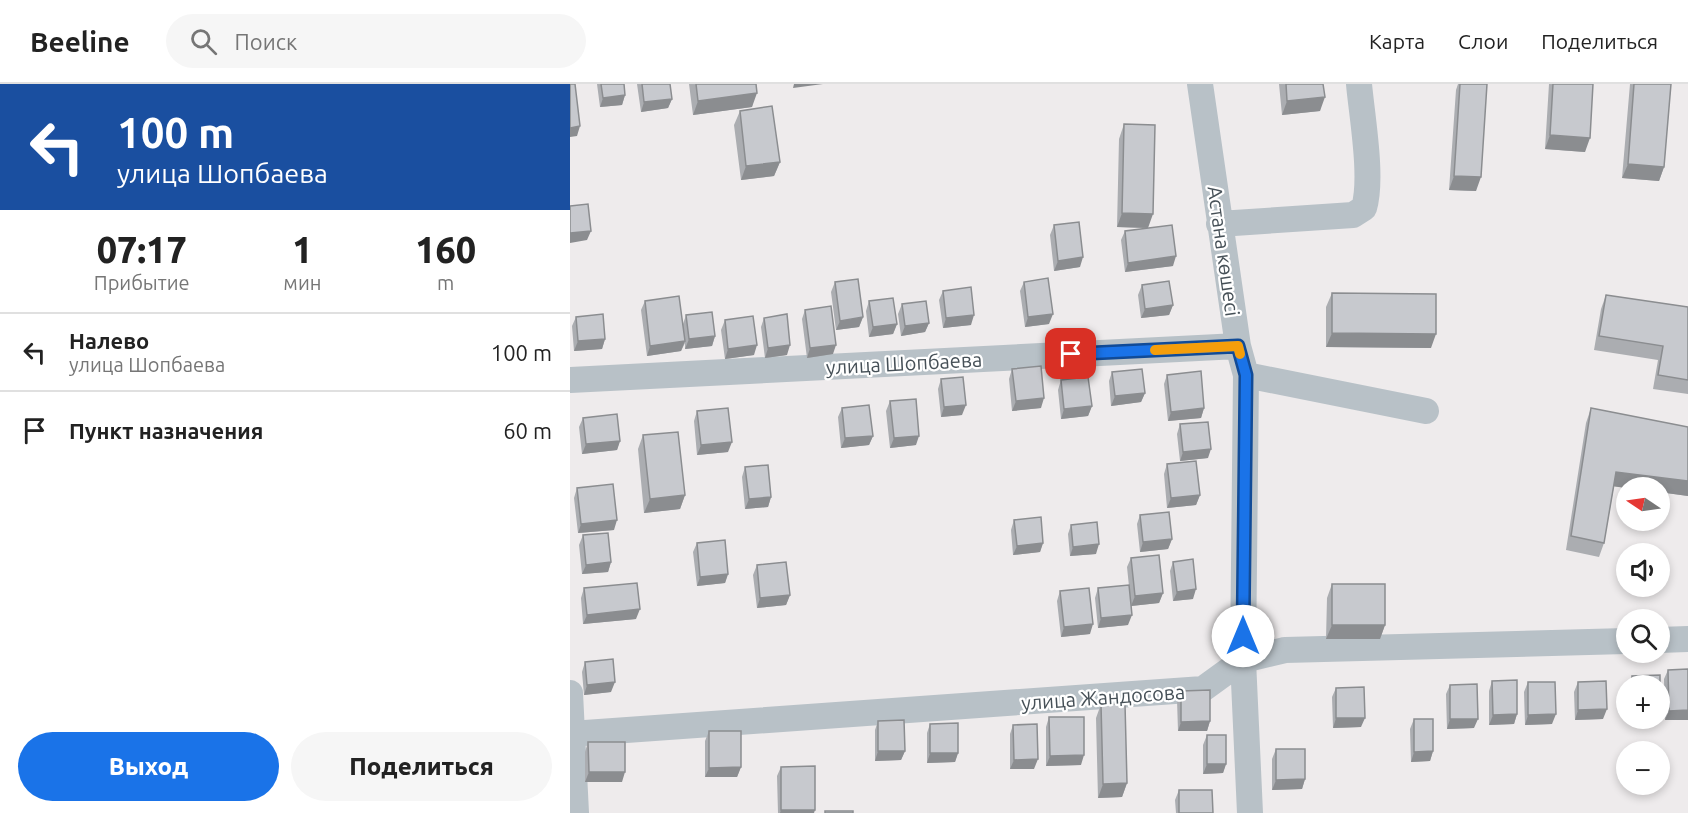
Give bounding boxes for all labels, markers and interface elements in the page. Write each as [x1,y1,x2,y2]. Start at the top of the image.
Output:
search box [166,14,586,68]
icon: search [187,25,220,58]
text: Beeline [30,26,130,57]
text: Поиск [235,29,297,54]
text: Карта [1369,29,1425,53]
text: Слои [1458,29,1508,53]
text: Поделиться [1541,29,1658,53]
icon: left [18,108,96,186]
text: 100 m [117,109,234,156]
text: улица Шопбаева [117,158,328,188]
street label: Астана көшесі [1203,184,1245,318]
text: 07:17 [97,229,187,270]
text: 1 [292,229,313,270]
text: 160 [415,229,476,270]
text: Прибытие [94,271,190,294]
text: мин [283,271,321,294]
text: m [437,271,454,294]
text: Налево [69,328,149,353]
pin [1045,328,1096,379]
icon: left [18,336,51,369]
icon: arrive [1054,337,1087,370]
text: 100 m [491,340,552,365]
street label: улица Шопбаева [825,347,983,379]
text: улица Шопбаева [69,353,225,376]
icon: arrive [18,414,51,447]
text: Пункт назначения [69,418,263,443]
text: 60 m [503,418,552,443]
north arrow [1616,477,1670,531]
map controls [1616,477,1670,795]
button: sound [1616,543,1670,597]
position arrow [1211,604,1275,668]
button: search [1616,609,1670,663]
button: + [1616,675,1670,729]
street label: улица Жандосова [1020,680,1186,714]
button: Выход [18,732,279,801]
button: Поделиться [291,732,552,801]
button: − [1616,741,1670,795]

